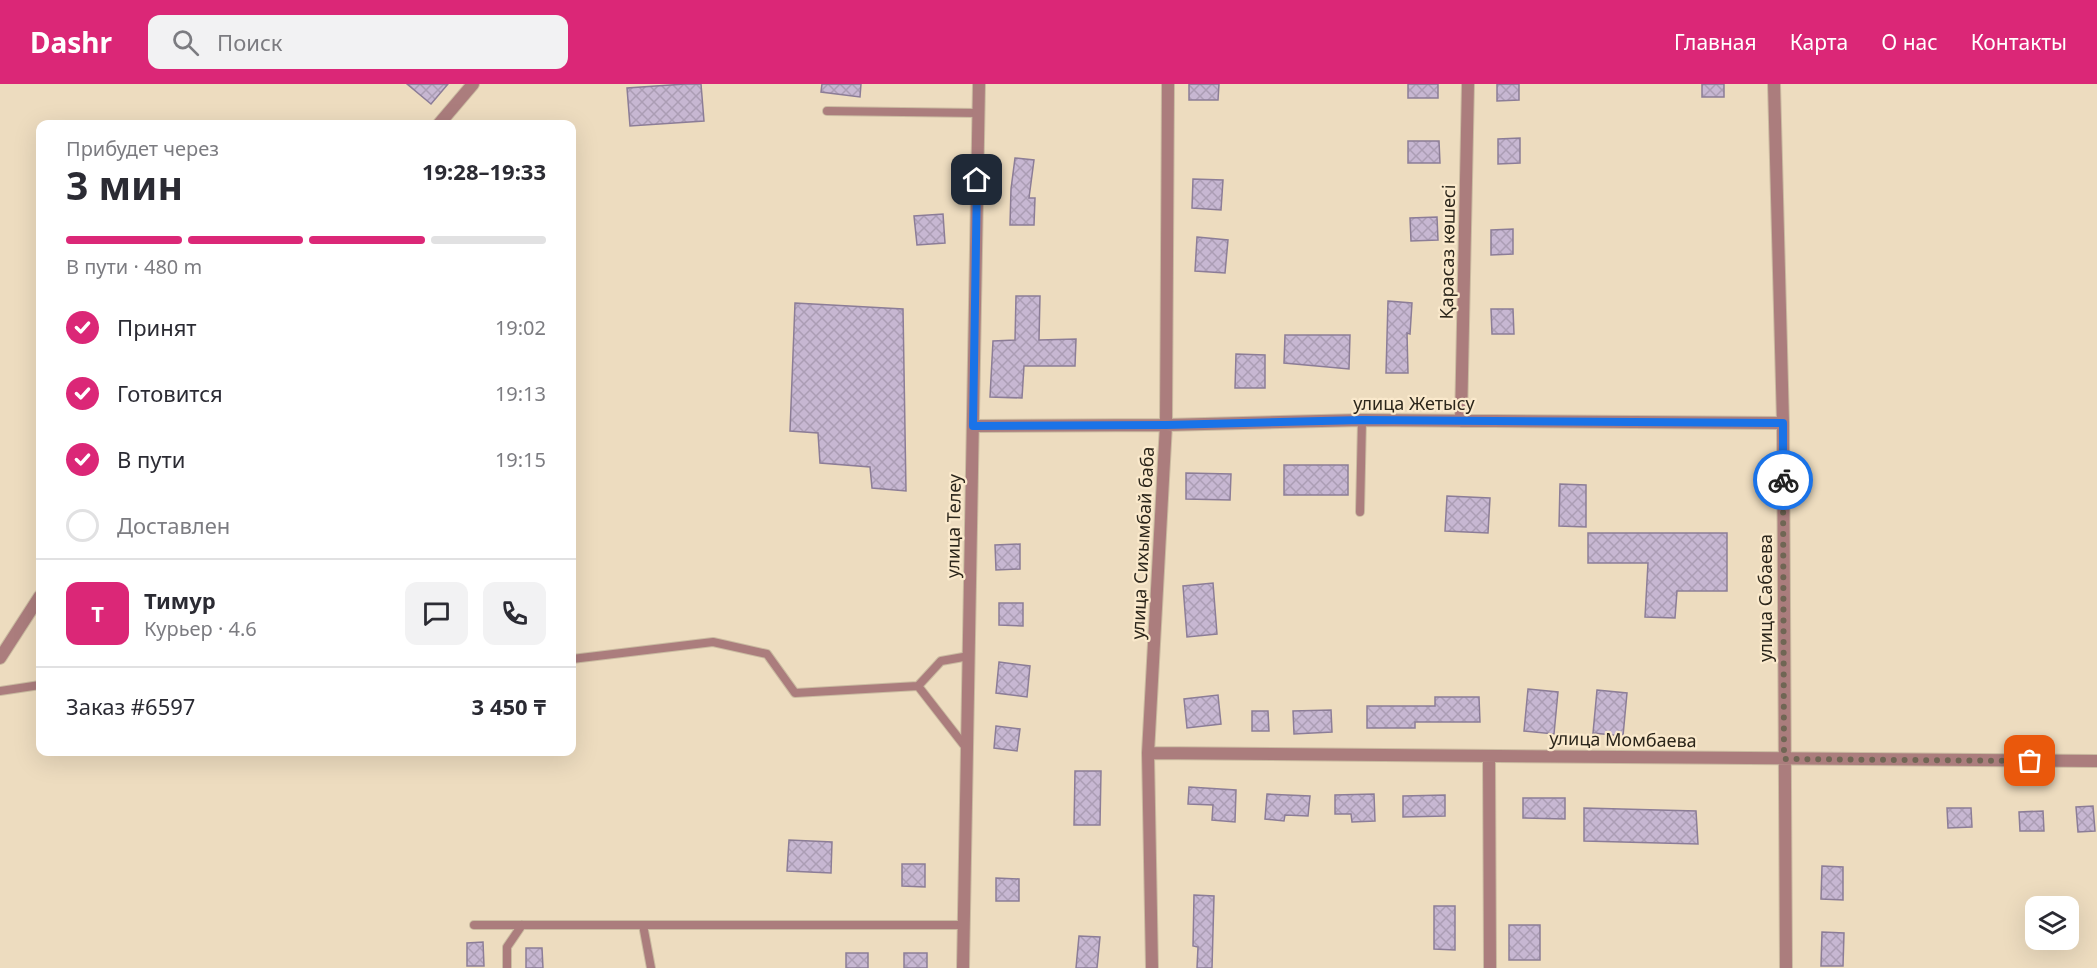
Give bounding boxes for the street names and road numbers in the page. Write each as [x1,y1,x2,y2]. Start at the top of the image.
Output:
street label: Қарасаз көшесі [1434,184,1460,320]
street label: улица Жетысу [1353,391,1476,415]
street label: улица Сихымбай баба [1125,446,1159,640]
street label: улица Телеу [940,473,966,578]
street label: улица Сабаева [1753,534,1777,662]
street label: улица Момбаева [1549,726,1697,752]

